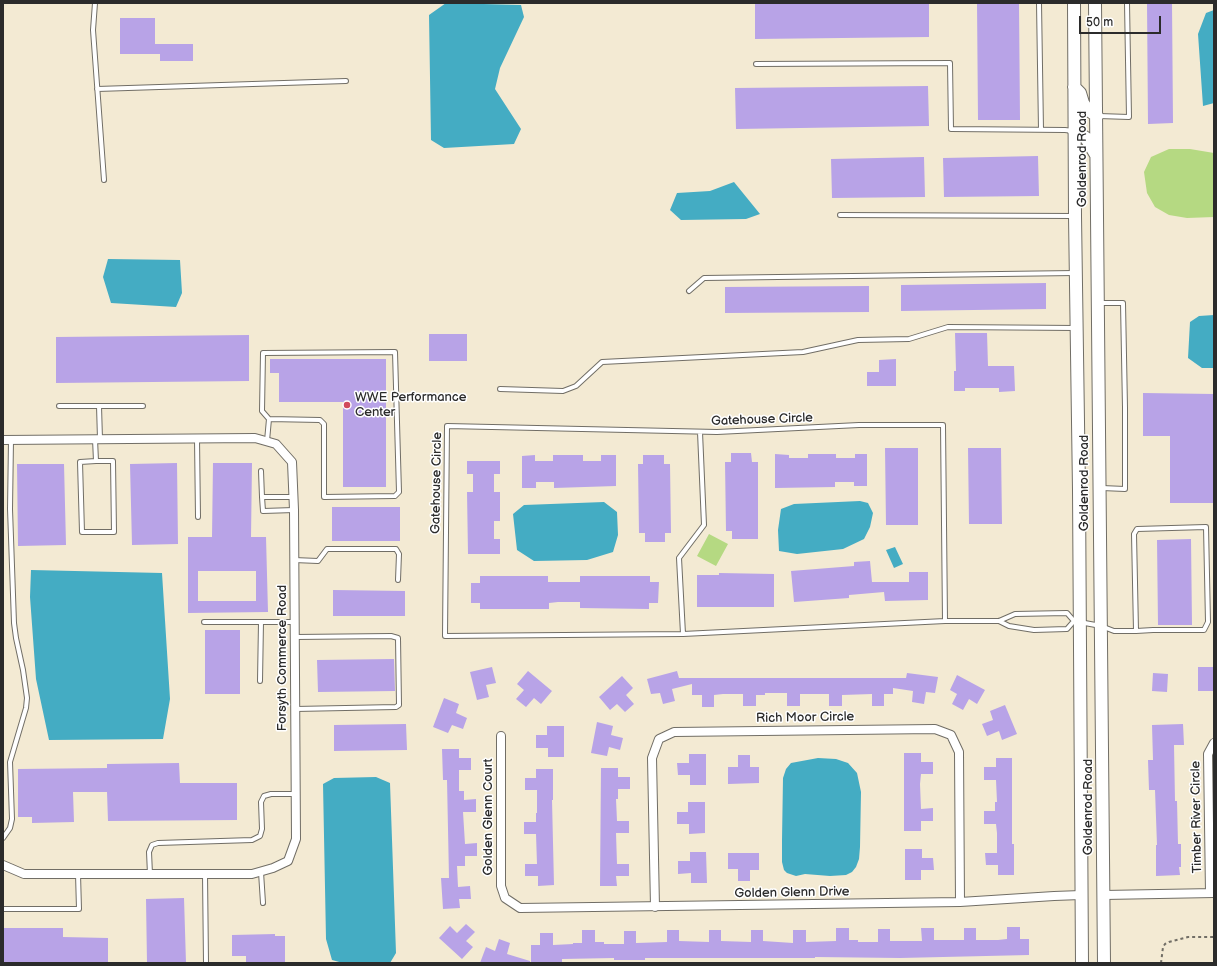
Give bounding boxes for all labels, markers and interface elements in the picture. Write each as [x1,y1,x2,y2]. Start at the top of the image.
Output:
scale bar [1081,8,1163,34]
text: 50 m [1086,15,1113,30]
street label: Goldenrod Road [1075,111,1091,207]
place label: WWE Performance Center [355,390,466,421]
marker: WWE Performance Center [342,400,352,410]
street label: Gatehouse Circle [711,410,813,430]
street label: Gatehouse Circle [428,432,446,534]
street label: Goldenrod Road [1077,435,1093,531]
street label: Forsyth Commerce Road [275,585,291,731]
street label: Rich Moor Circle [756,709,854,727]
street label: Golden Glenn Court [481,759,497,875]
street label: Goldenrod Road [1081,759,1097,855]
street label: Timber River Circle [1188,761,1206,873]
street label: Golden Glenn Drive [734,884,850,902]

